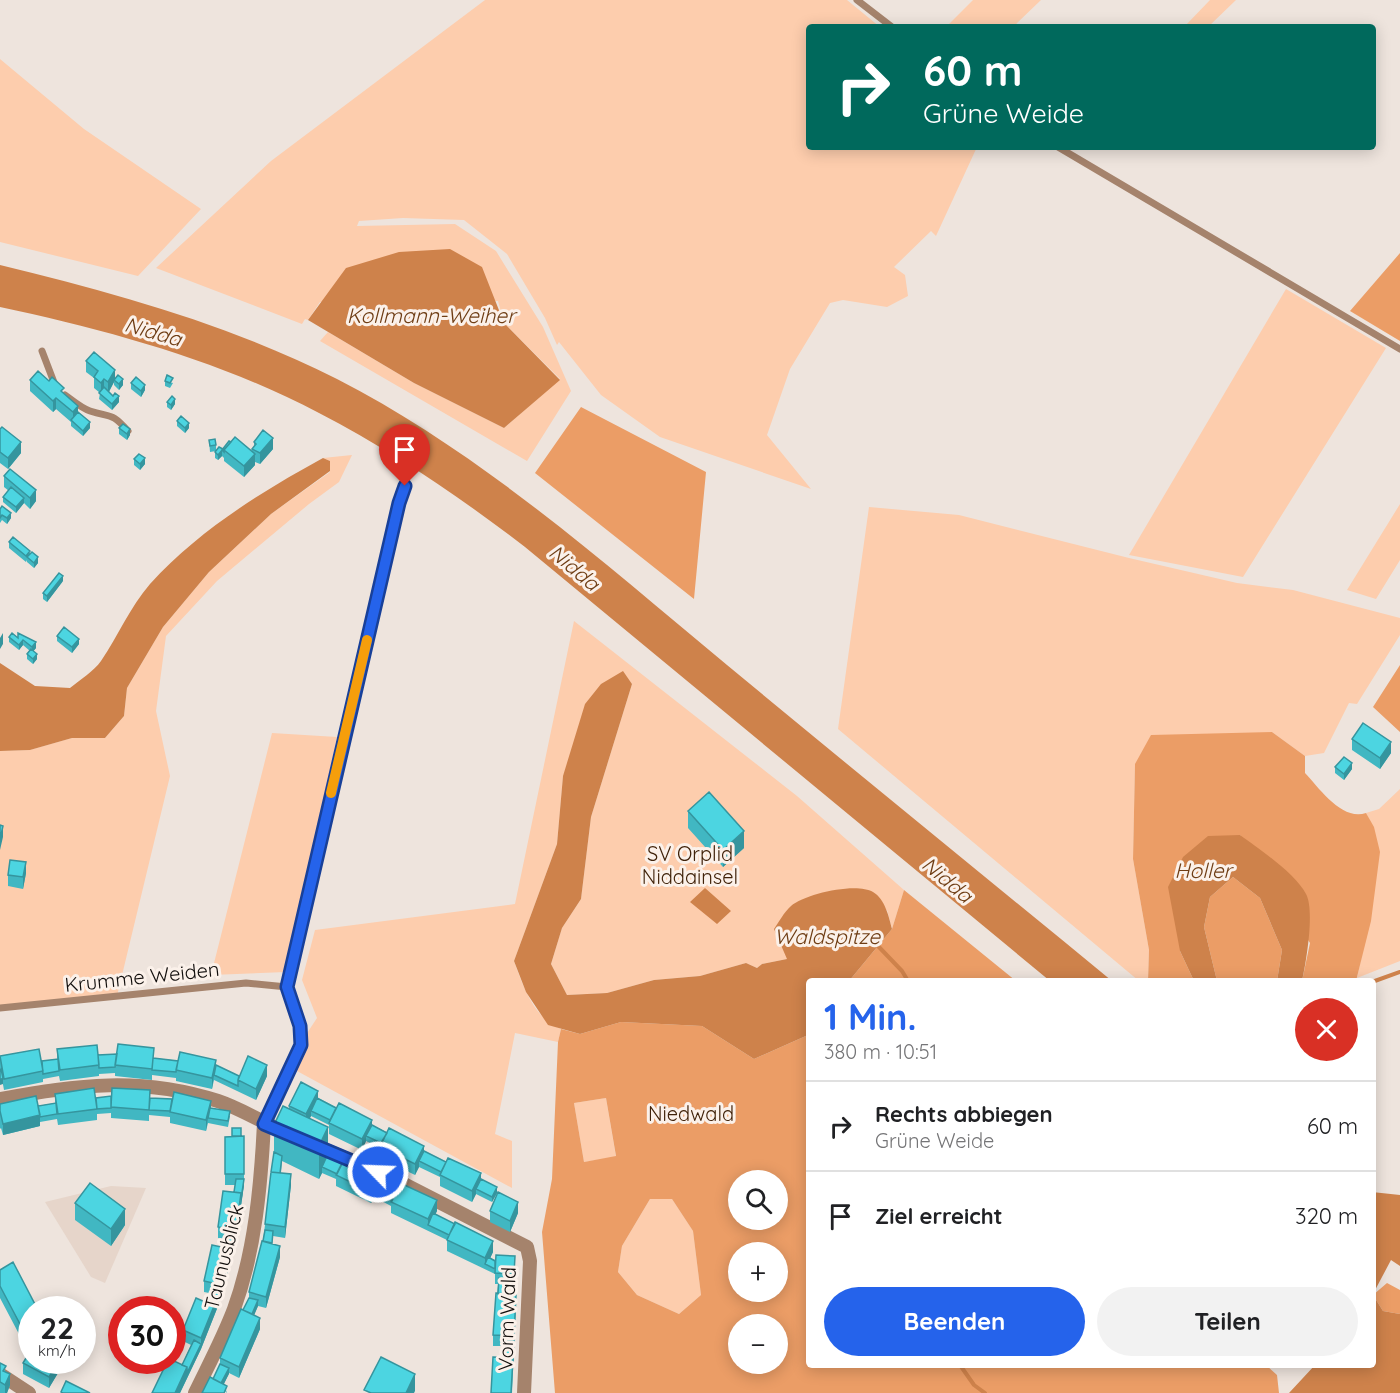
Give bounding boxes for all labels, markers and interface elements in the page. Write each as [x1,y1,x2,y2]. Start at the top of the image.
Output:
text: 60 m [923,44,1023,97]
icon: right [824,48,902,126]
text: Grüne Weide [923,96,1084,130]
water label: Kollmann-Weiher [347,302,518,328]
water label: Nidda [122,311,186,352]
pin [379,424,430,486]
icon: arrive [388,433,421,466]
water label: Nidda [544,539,606,597]
park label: SV Orplid Niddainsel [642,841,738,889]
water label: Nidda [917,851,979,909]
water label: Holler [1174,857,1235,883]
water label: Waldspitze [774,923,881,949]
street label: Krumme Weiden [63,956,220,997]
text: 1 Min. [824,994,916,1039]
button: close [1295,998,1358,1061]
text: 380 m · 10:51 [824,1039,937,1064]
text: Rechts abbiegen [875,1100,1053,1128]
park label: Niedwald [648,1101,734,1126]
icon: right [824,1110,857,1143]
text: 60 m [1307,1112,1358,1140]
text: Grüne Weide [875,1128,994,1153]
position arrow [346,1140,410,1204]
map controls [728,1170,788,1374]
button: search [728,1170,788,1230]
icon: arrive [824,1200,857,1233]
street label: Taunusblick [198,1202,249,1312]
text: Ziel erreicht [875,1202,1003,1230]
text: 320 m [1295,1202,1358,1230]
button: + [728,1242,788,1302]
street label: Vorm Wald [492,1267,521,1371]
button: Beenden [824,1287,1085,1356]
button: Teilen [1097,1287,1358,1356]
speed limit sign: 30 [108,1296,186,1374]
text: 22 [40,1309,74,1347]
button: − [728,1314,788,1374]
text: km/h [38,1341,76,1360]

